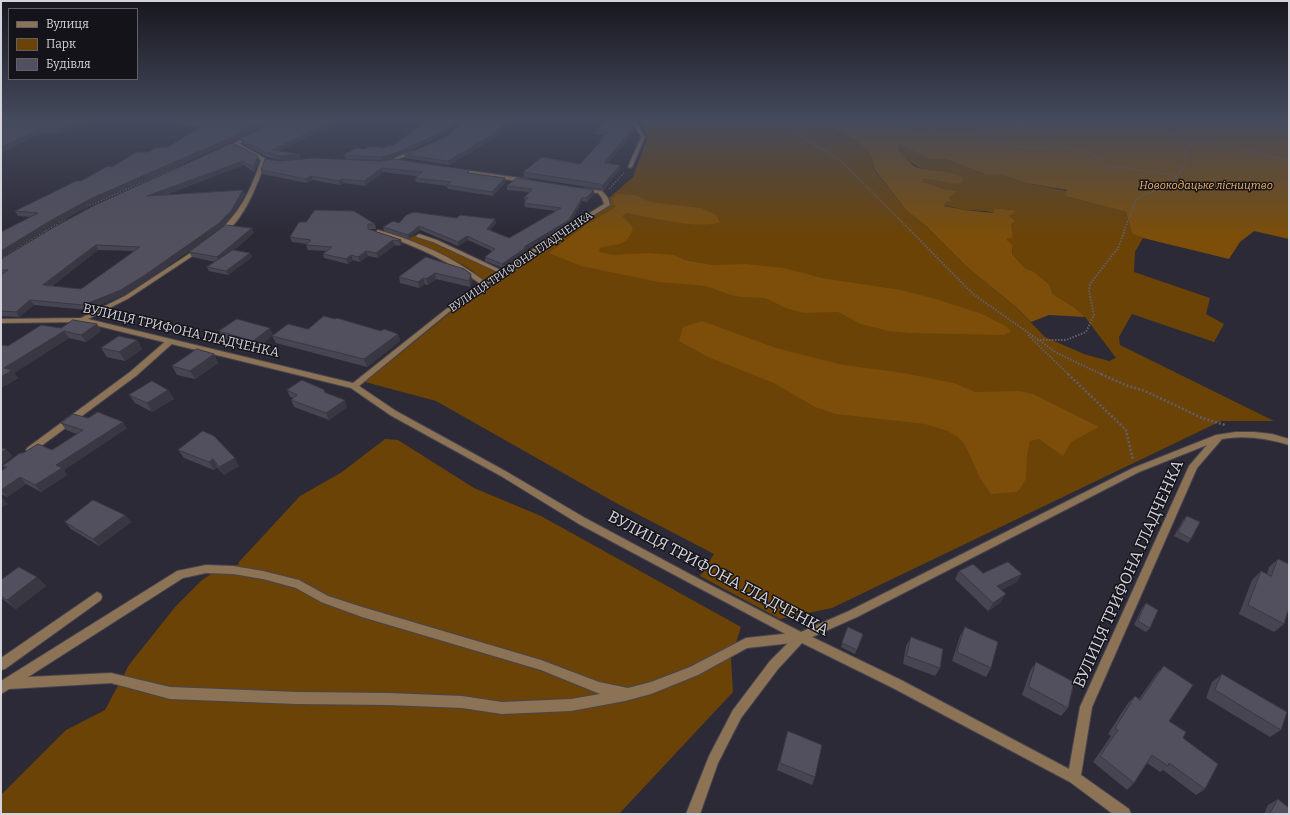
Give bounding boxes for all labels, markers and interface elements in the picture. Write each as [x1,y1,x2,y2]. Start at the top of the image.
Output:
legend [8,8,138,80]
text: Вулиця [46,17,89,31]
text: Парк [46,37,76,51]
text: Будівля [46,57,91,71]
park label: Новокодацьке лісництво [1139,179,1273,193]
street label: ВУЛИЦЯ ТРИФОНА ГЛАДЧЕНКА [447,209,595,315]
street label: ВУЛИЦЯ ТРИФОНА ГЛАДЧЕНКА [81,301,281,361]
street label: ВУЛИЦЯ ТРИФОНА ГЛАДЧЕНКА [1070,457,1188,691]
street label: ВУЛИЦЯ ТРИФОНА ГЛАДЧЕНКА [604,507,832,641]

